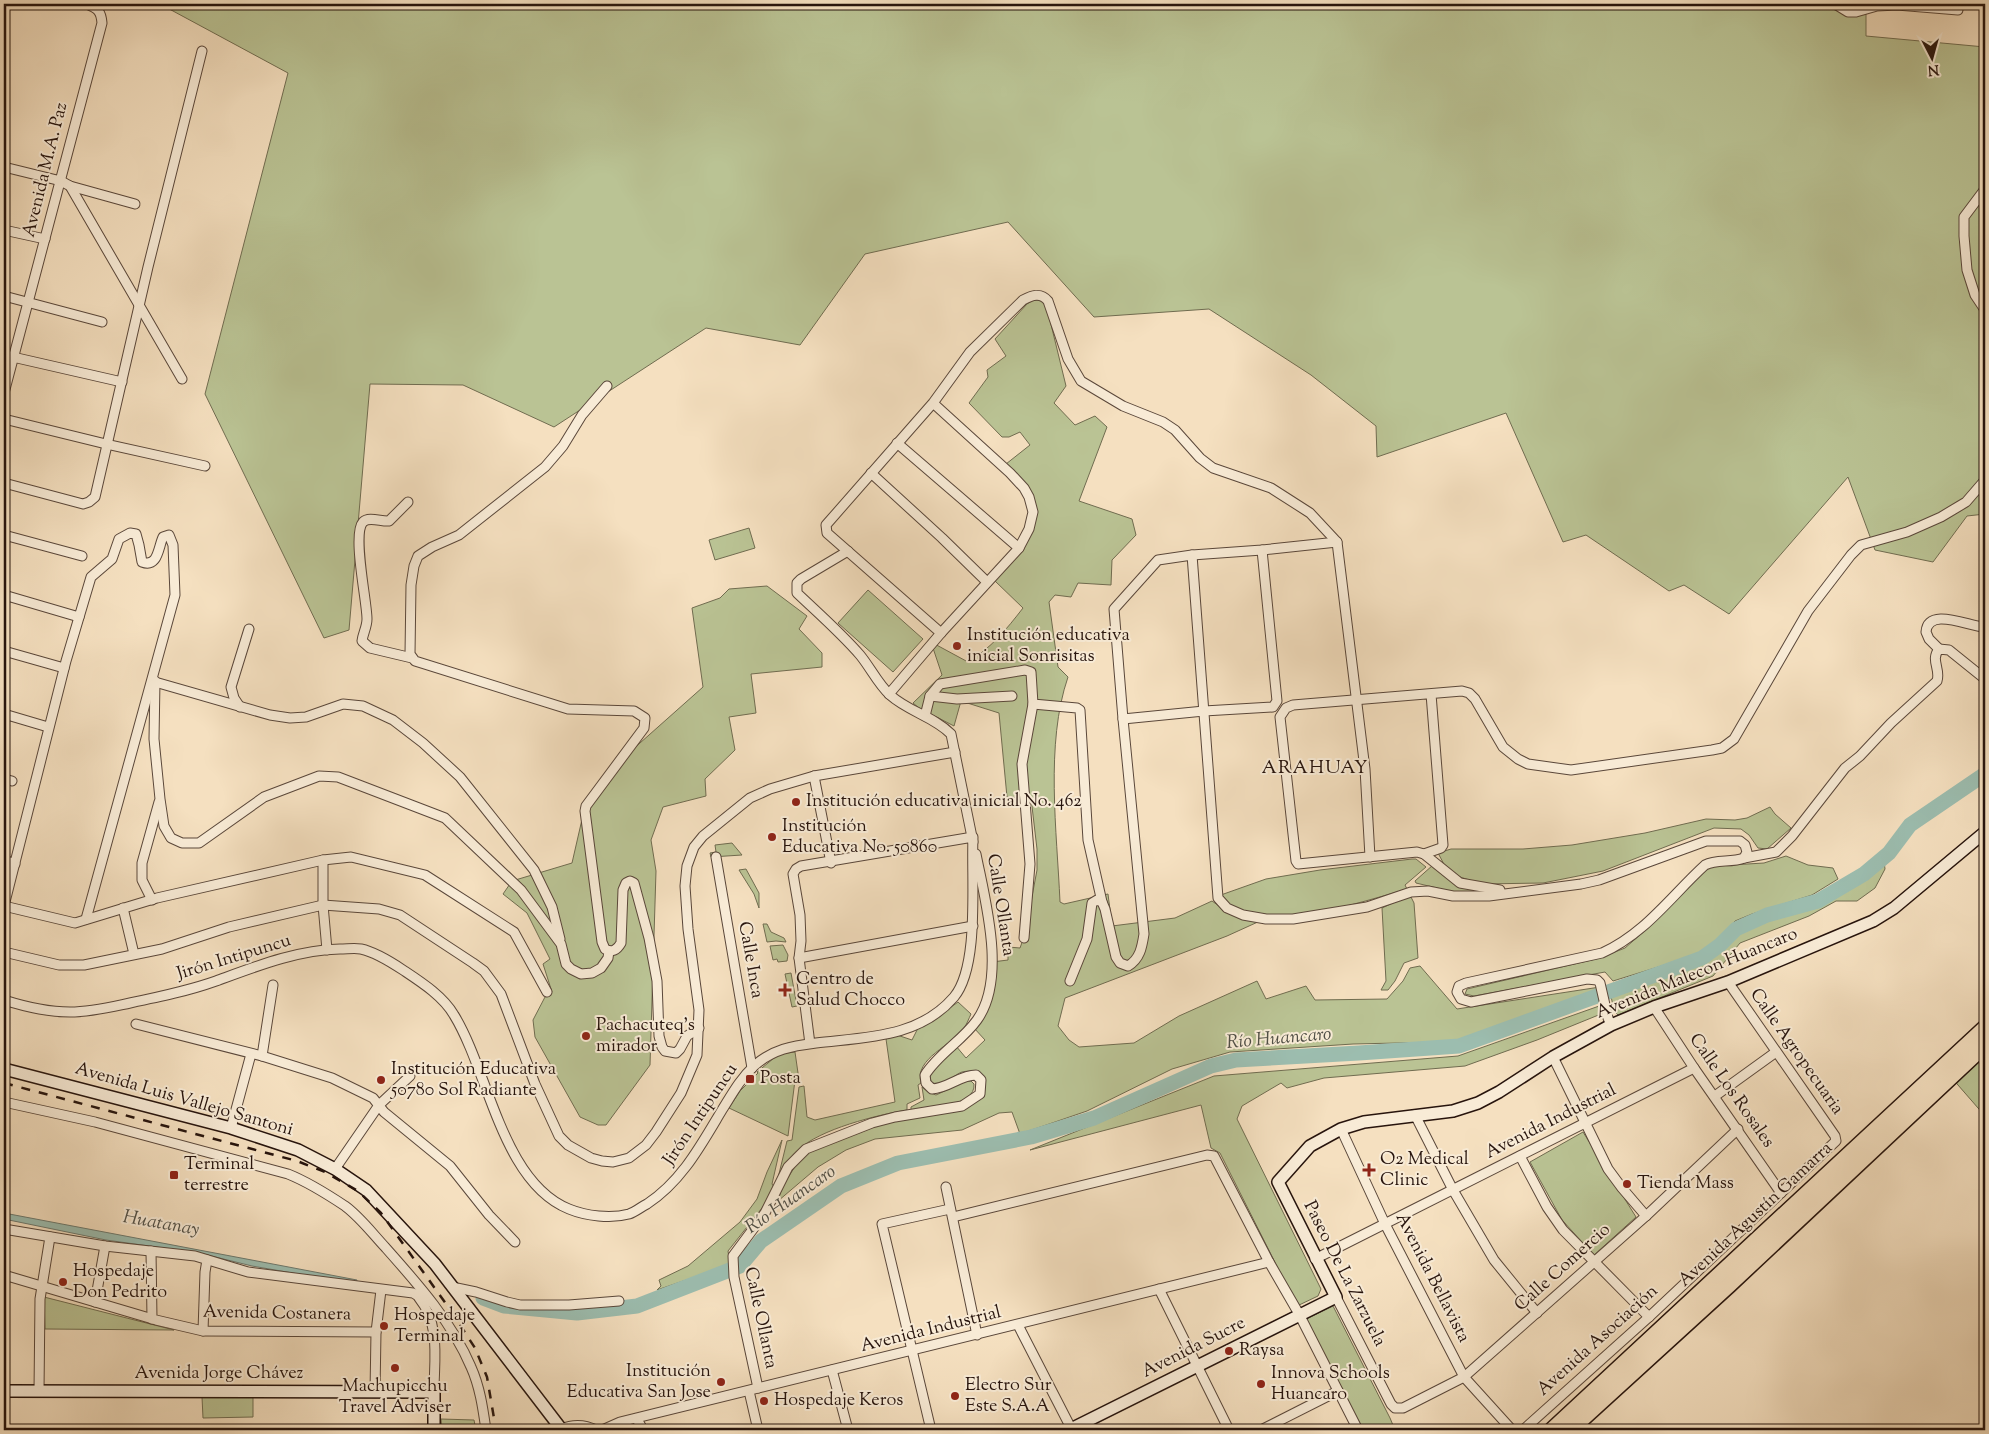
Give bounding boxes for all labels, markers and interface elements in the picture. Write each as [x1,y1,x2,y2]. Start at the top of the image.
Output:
north arrow [1906,32,1956,82]
text: N [1927,58,1940,79]
street label: Avenida M.A. Paz [17,100,75,240]
place label: Institución educativa inicial Sonrisitas [967,623,1130,670]
marker: Institución educativa inicial Sonrisitas [951,640,963,652]
district label: ARAHUAY [1261,755,1369,782]
place label: Institución educativa inicial No. 462 [806,789,1082,815]
marker: Institución educativa inicial No. 462 [790,796,802,808]
place label: Institución Educativa No. 50860 [782,814,937,861]
marker: Institución Educativa No. 50860 [766,831,778,843]
street label: Calle Ollanta [979,852,1021,958]
street label: Calle Inca [730,920,770,1000]
street label: Avenida Malecon Huancaro [1592,922,1802,1026]
street label: Jirón Intipuncu [173,928,294,988]
place label: Centro de Salud Chocco [796,967,905,1014]
marker: Centro de Salud Chocco [778,983,792,997]
street label: Calle Agropecuaria [1743,983,1849,1121]
place label: Pachacuteq's mirador [596,1013,695,1060]
water label: Río Huancaro [1225,1021,1333,1057]
street label: Calle Los Rosales [1682,1029,1780,1153]
marker: Pachacuteq's mirador [580,1030,592,1042]
street label: Avenida Luis Vallejo Santoni [72,1056,296,1144]
place label: Institución Educativa 50780 Sol Radiante [390,1057,556,1104]
street label: Jirón Intipuncu [657,1059,745,1172]
place label: Posta [760,1066,801,1092]
marker: Posta [744,1073,756,1085]
marker: Institución Educativa 50780 Sol Radiante [375,1074,387,1086]
street label: Avenida Industrial [1481,1078,1621,1166]
street label: Avenida Agustín Gamarra [1673,1136,1839,1294]
place label: O2 Medical Clinic [1380,1147,1469,1194]
place label: Terminal terrestre [184,1152,254,1199]
water label: Río Huancaro [740,1159,842,1241]
marker: O2 Medical Clinic [1362,1163,1376,1177]
marker: Terminal terrestre [168,1169,180,1181]
place label: Tienda Mass [1637,1171,1734,1197]
marker: Tienda Mass [1621,1178,1633,1190]
street label: Paseo De La Zarzuela [1296,1197,1392,1351]
water label: Huatanay [121,1204,202,1244]
street label: Avenida Bellavista [1388,1209,1476,1347]
street label: Calle Comercio [1509,1218,1617,1318]
place label: Hospedaje Don Pedrito [73,1259,167,1306]
street label: Calle Ollanta [737,1265,783,1371]
marker: Hospedaje Don Pedrito [57,1276,69,1288]
street label: Avenida Asociación [1532,1279,1665,1403]
street label: Avenida Costanera [203,1300,351,1328]
street label: Avenida Industrial [858,1300,1004,1360]
place label: Hospedaje Terminal [394,1303,475,1350]
street label: Avenida Sucre [1138,1311,1250,1385]
marker: Hospedaje Terminal [378,1320,390,1332]
place label: Raysa [1239,1338,1284,1364]
marker: Raysa [1223,1345,1235,1357]
place label: Institución Educativa San Jose [567,1359,711,1406]
street label: Avenida Jorge Chávez [135,1361,304,1387]
place label: Innova Schools Huancaro [1271,1361,1390,1408]
marker: Machupicchu Travel Adviser [389,1362,401,1374]
place label: Electro Sur Este S.A.A [965,1373,1052,1420]
place label: Machupicchu Travel Adviser [339,1374,451,1421]
marker: Institución Educativa San Jose [715,1376,727,1388]
marker: Innova Schools Huancaro [1255,1378,1267,1390]
place label: Hospedaje Keros [774,1388,903,1414]
marker: Electro Sur Este S.A.A [949,1390,961,1402]
marker: Hospedaje Keros [758,1395,770,1407]

